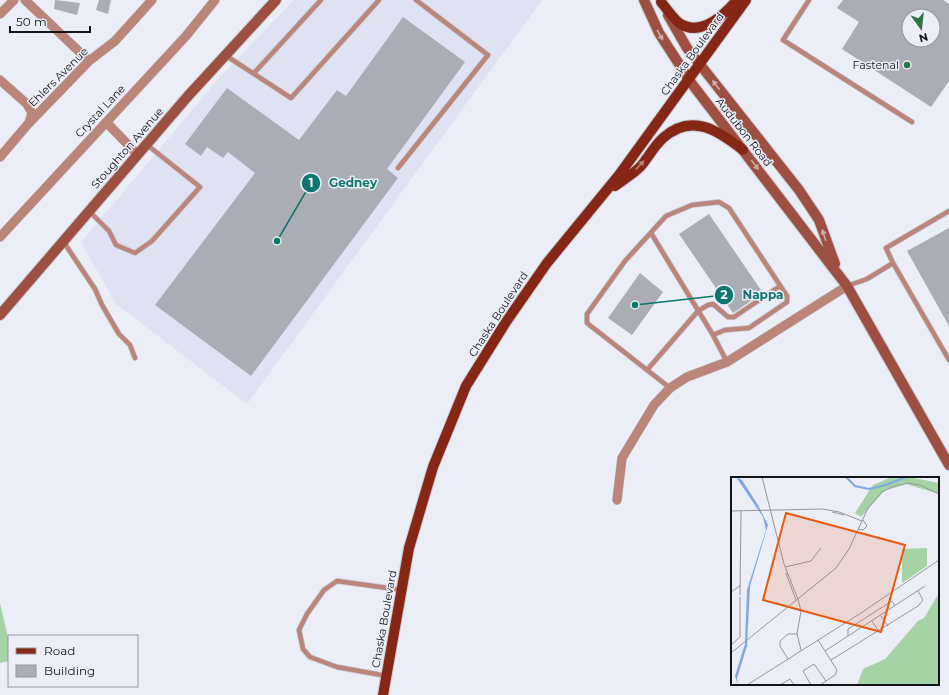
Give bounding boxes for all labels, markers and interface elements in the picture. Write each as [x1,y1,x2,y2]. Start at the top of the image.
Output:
scale bar [10,8,90,34]
north arrow [901,8,941,48]
street label: Chaska Boulevard [657,10,727,98]
text: 50 m [16,14,47,29]
one-way arrow [657,29,664,41]
text: N [917,30,930,46]
street label: Ehlers Avenue [25,44,91,110]
place label: Fastenal [853,58,899,72]
marker: Fastenal [902,60,912,70]
one-way arrow [712,80,720,90]
street label: Crystal Lane [72,81,128,140]
street label: Audubon Road [713,95,775,169]
street label: Stoughton Avenue [88,104,166,192]
one-way arrow [636,160,645,170]
one-way arrow [751,160,759,171]
callout: Gedney [301,171,385,195]
text: 1 [309,175,313,190]
text: Gedney [329,175,378,190]
one-way arrow [821,229,827,241]
street label: Chaska Boulevard [465,269,531,359]
callout: Nappa [714,283,791,307]
text: 2 [720,287,728,302]
text: Nappa [743,287,783,302]
inset map [731,477,939,685]
street label: Chaska Boulevard [369,569,399,669]
legend [8,635,138,687]
text: Road [44,643,75,658]
text: Building [44,663,95,678]

